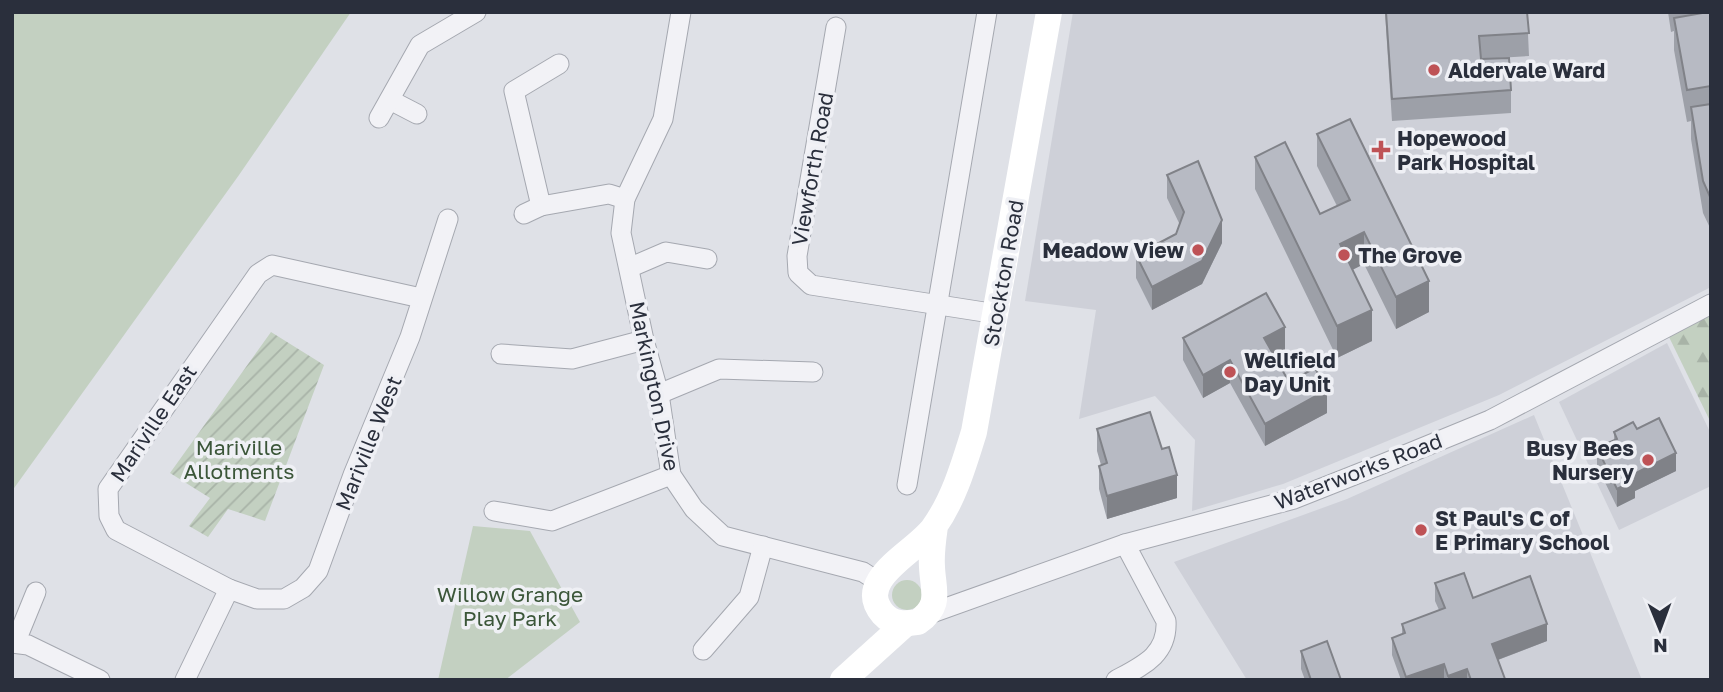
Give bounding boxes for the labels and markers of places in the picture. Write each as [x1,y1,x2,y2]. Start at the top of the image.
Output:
place label: Aldervale Ward [1448,57,1605,83]
marker: Aldervale Ward [1426,62,1442,78]
place label: Hopewood Park Hospital [1397,125,1535,175]
marker: Hopewood Park Hospital [1371,140,1391,160]
place label: Meadow View [1042,237,1185,263]
marker: Meadow View [1190,242,1206,258]
place label: The Grove [1358,242,1462,268]
marker: The Grove [1336,247,1352,263]
place label: Wellfield Day Unit [1244,347,1336,397]
marker: Wellfield Day Unit [1222,364,1238,380]
place label: Busy Bees Nursery [1526,435,1634,485]
marker: Busy Bees Nursery [1640,452,1656,468]
place label: St Paul's C of E Primary School [1435,505,1610,555]
marker: St Paul's C of E Primary School [1413,522,1429,538]

